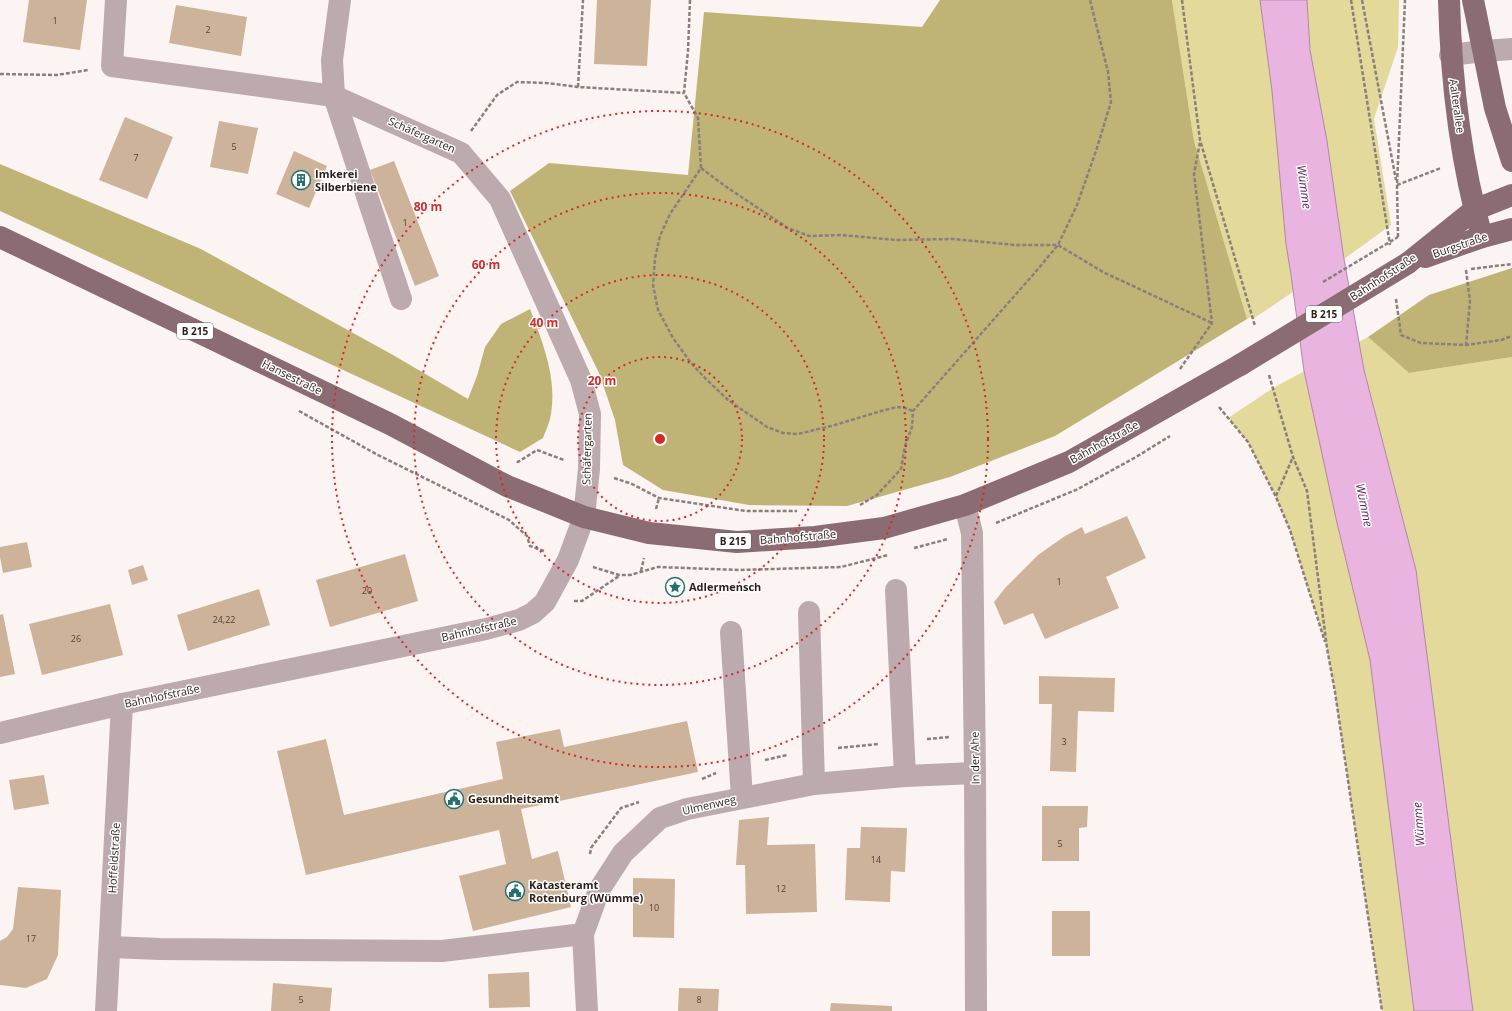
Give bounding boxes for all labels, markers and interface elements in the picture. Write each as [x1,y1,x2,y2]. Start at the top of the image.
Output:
house number: 1 [52,14,58,27]
house number: 2 [205,23,211,36]
street label: Aalterallee [1446,78,1469,134]
street label: Schäfergarten [386,113,458,156]
house number: 5 [231,140,237,153]
house number: 7 [133,151,139,164]
water label: Wümme [1293,164,1316,210]
place label: Imkerei Silberbiene [315,166,377,194]
building icon: Imkerei Silberbiene [290,169,312,191]
text: 80 m [414,198,442,215]
house number: 1 [402,216,408,229]
street label: Burgstraße [1430,228,1489,261]
street label: Bahnhofstraße [1347,249,1419,304]
text: 60 m [472,256,500,273]
road number: B 215 [1306,306,1342,322]
text: 40 m [530,314,558,331]
road number: B 215 [177,323,213,339]
street label: Hansestraße [260,356,325,398]
text: 20 m [588,372,616,389]
street label: Schäfergarten [578,413,595,485]
street label: Bahnhofstraße [1067,416,1141,467]
centre of rings [653,432,667,446]
water label: Wümme [1352,482,1377,528]
street label: Bahnhofstraße [759,526,837,547]
road number: B 215 [715,533,751,549]
house number: 1 [1056,575,1062,588]
place icon: Adlermensch [664,576,686,598]
place label: Adlermensch [689,579,761,594]
house number: 20 [362,584,372,597]
house number: 24,22 [213,613,235,626]
street label: Bahnhofstraße [440,613,518,644]
house number: 26 [71,632,81,645]
street label: Bahnhofstraße [123,680,201,711]
street label: In der Ahe [967,731,982,785]
house number: 3 [1061,735,1067,748]
public building icon: Gesundheitsamt [443,788,465,810]
place label: Gesundheitsamt [468,791,559,806]
street label: Ulmenweg [681,791,737,818]
water label: Wümme [1408,801,1429,847]
street label: Hoffeldstraße [104,822,123,894]
house number: 5 [1057,837,1063,850]
house number: 14 [871,853,881,866]
place label: Katasteramt Rotenburg (Wümme) [529,877,644,905]
public building icon: Katasteramt Rotenburg (Wümme) [504,880,526,902]
house number: 12 [776,882,786,895]
house number: 10 [649,901,659,914]
house number: 17 [26,932,36,945]
house number: 5 [298,993,304,1006]
house number: 8 [696,993,702,1006]

